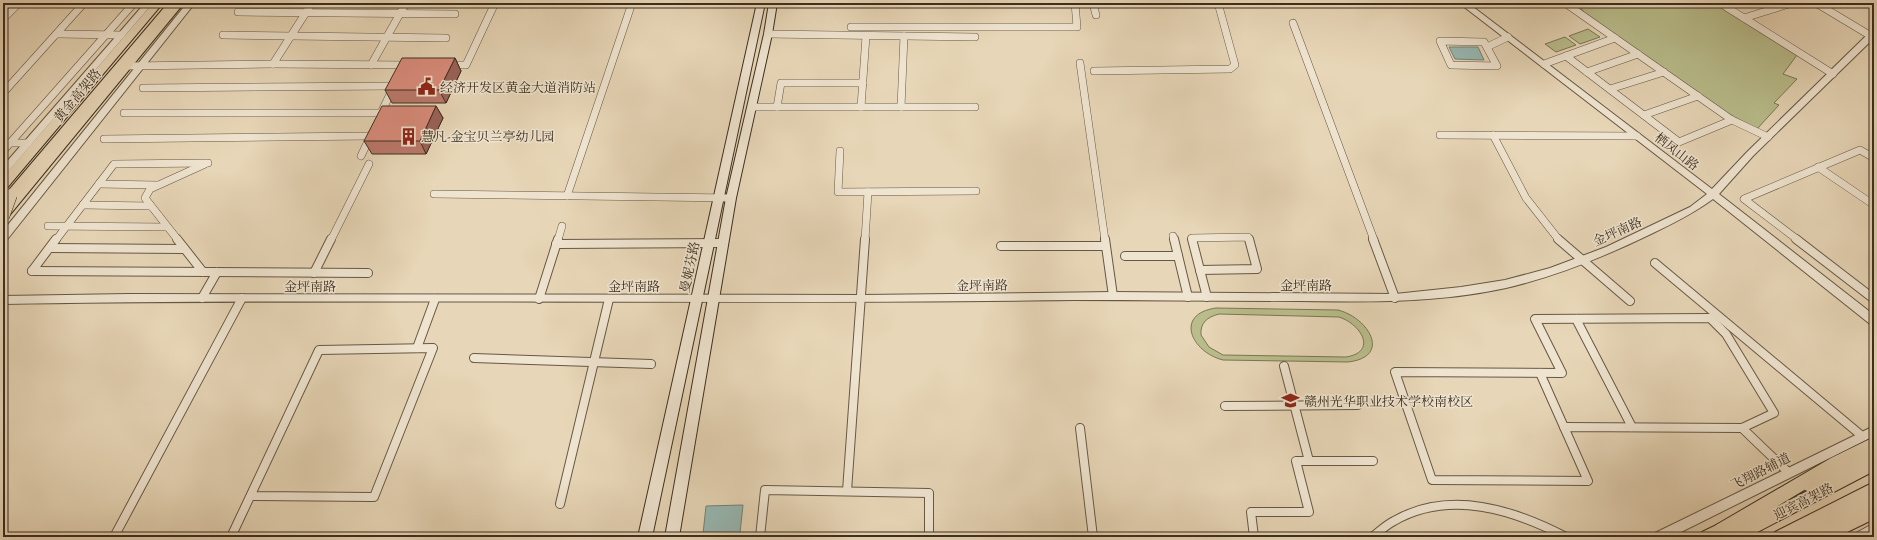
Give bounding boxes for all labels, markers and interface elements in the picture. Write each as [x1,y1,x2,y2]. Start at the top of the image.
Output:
street label: 黄金高架路 [50,65,105,126]
public building icon: 经济开发区黄金大道消防站 [417,77,437,97]
place label: 经济开发区黄金大道消防站 [440,79,596,96]
building icon: 慧凡-金宝贝兰亭幼儿园 [398,126,418,146]
place label: 慧凡-金宝贝兰亭幼儿园 [421,128,555,145]
street label: 栖凤山路 [1651,129,1702,174]
street label: 金坪南路 [1590,213,1644,250]
street label: 曼妮芬路 [676,240,703,294]
street label: 金坪南路 [956,277,1008,294]
street label: 金坪南路 [1280,277,1332,294]
street label: 金坪南路 [284,278,336,295]
street label: 金坪南路 [608,278,660,295]
school or university icon: 赣州光华职业技术学校南校区 [1281,391,1301,411]
place label: 赣州光华职业技术学校南校区 [1304,393,1473,410]
street label: 飞翔路辅道 [1727,449,1793,494]
street label: 迎宾高架路 [1770,479,1836,524]

